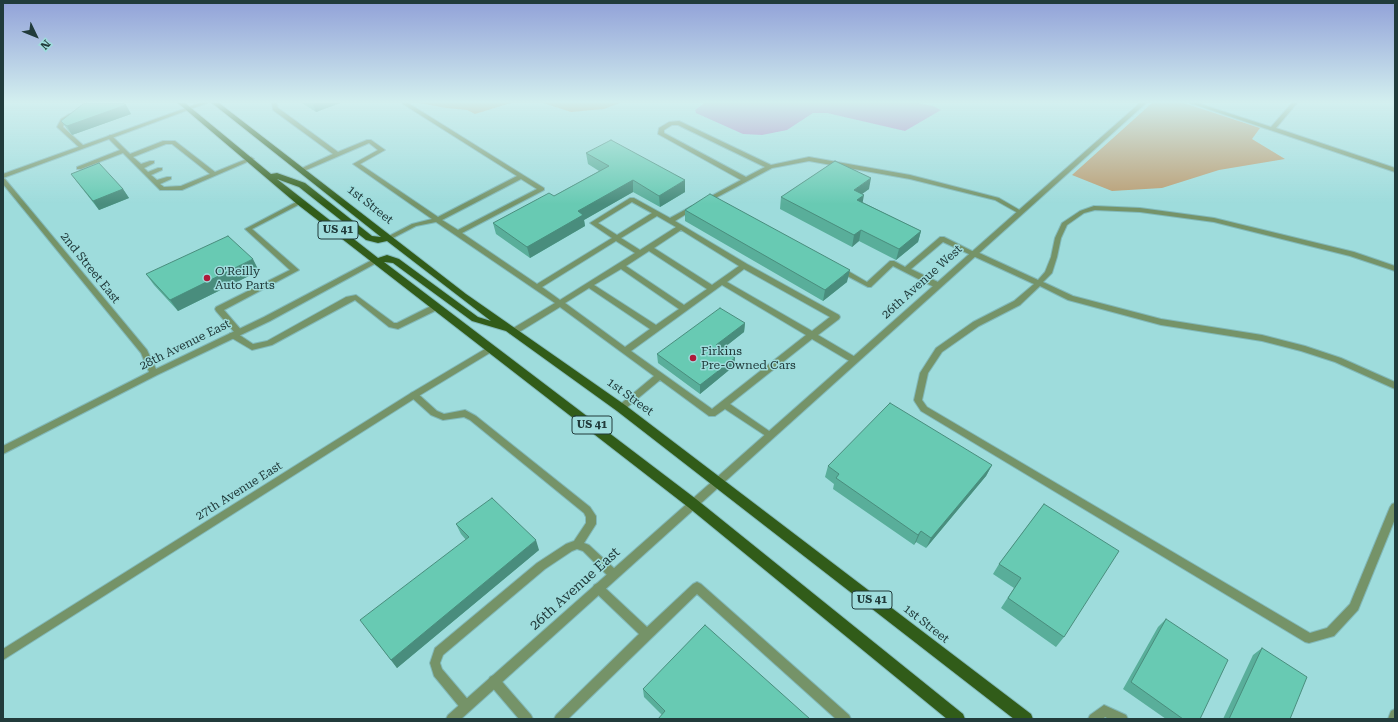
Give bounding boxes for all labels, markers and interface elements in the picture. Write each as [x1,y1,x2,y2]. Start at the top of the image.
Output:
north arrow [16,16,56,56]
text: N [38,37,53,52]
street label: 1st Street [344,183,396,227]
road number: US 41 [318,221,358,239]
street label: 2nd Street East [57,230,123,306]
street label: 26th Avenue West [879,242,965,322]
place label: O'Reilly Auto Parts [215,264,275,292]
marker: O'Reilly Auto Parts [202,273,212,283]
street label: 28th Avenue East [137,317,233,373]
place label: Firkins Pre-Owned Cars [701,344,796,372]
marker: Firkins Pre-Owned Cars [688,353,698,363]
street label: 1st Street [604,375,656,419]
road number: US 41 [572,416,612,434]
street label: 27th Avenue East [193,459,285,523]
street label: 26th Avenue East [526,544,624,634]
road number: US 41 [852,591,892,609]
street label: 1st Street [900,602,952,646]

